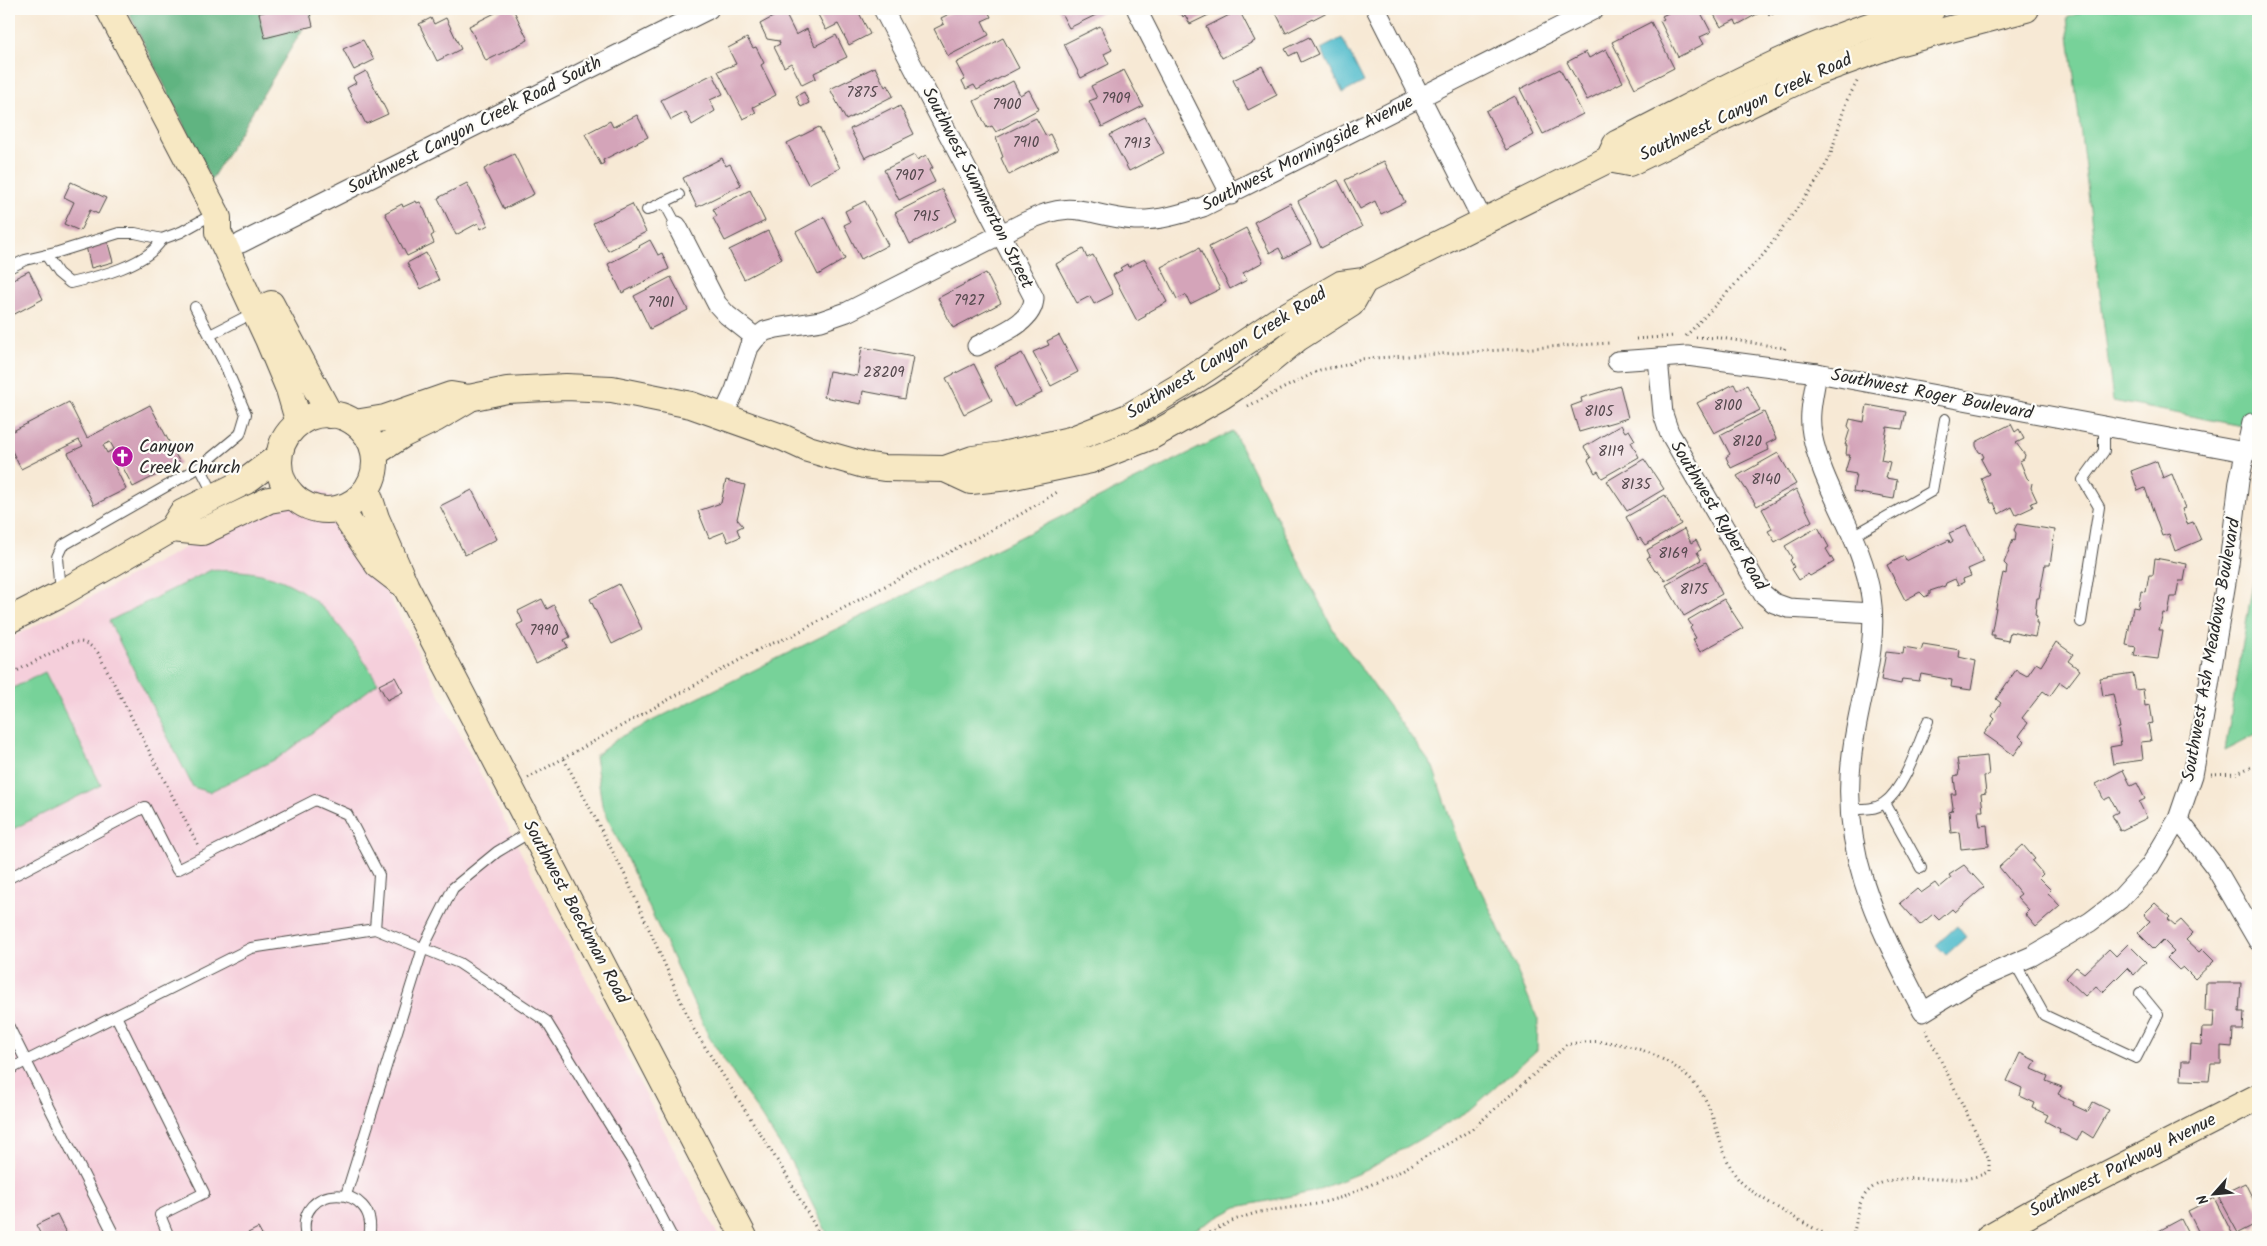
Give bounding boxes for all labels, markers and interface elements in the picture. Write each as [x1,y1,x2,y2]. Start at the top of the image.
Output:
street label: Southwest Canyon Creek Road [1635,45,1858,170]
street label: Southwest Canyon Creek Road South [343,49,607,203]
house number: 7875 [847,81,878,105]
street label: Southwest Summerton Street [913,82,1041,295]
house number: 7909 [1101,87,1131,111]
street label: Southwest Morningside Avenue [1197,88,1419,220]
house number: 7900 [992,93,1022,117]
house number: 7910 [1013,131,1040,155]
house number: 7913 [1123,132,1151,156]
house number: 7907 [895,164,924,188]
house number: 7915 [912,205,940,229]
street label: Southwest Canyon Creek Road [1121,280,1334,428]
house number: 7927 [954,289,985,313]
house number: 7901 [648,291,675,315]
house number: 28209 [863,361,905,385]
street label: Southwest Roger Boulevard [1828,361,2037,429]
house number: 8100 [1714,394,1743,418]
house number: 8105 [1584,400,1615,424]
house number: 8120 [1732,430,1762,454]
place label: Canyon Creek Church [139,433,240,483]
street label: Southwest Ryber Road [1662,435,1775,598]
house number: 8119 [1598,440,1625,464]
church icon: Canyon Creek Church [111,445,135,469]
house number: 8140 [1751,468,1781,492]
house number: 8135 [1621,473,1652,497]
street label: Southwest Ash Meadows Boulevard [2175,515,2250,784]
house number: 8169 [1658,542,1688,566]
house number: 8175 [1680,578,1709,602]
house number: 7990 [529,619,559,643]
street label: Southwest Boeckman Road [514,815,636,1010]
street label: Southwest Parkway Avenue [2024,1106,2222,1226]
north arrow [2190,1168,2240,1218]
text: N [2191,1190,2215,1208]

